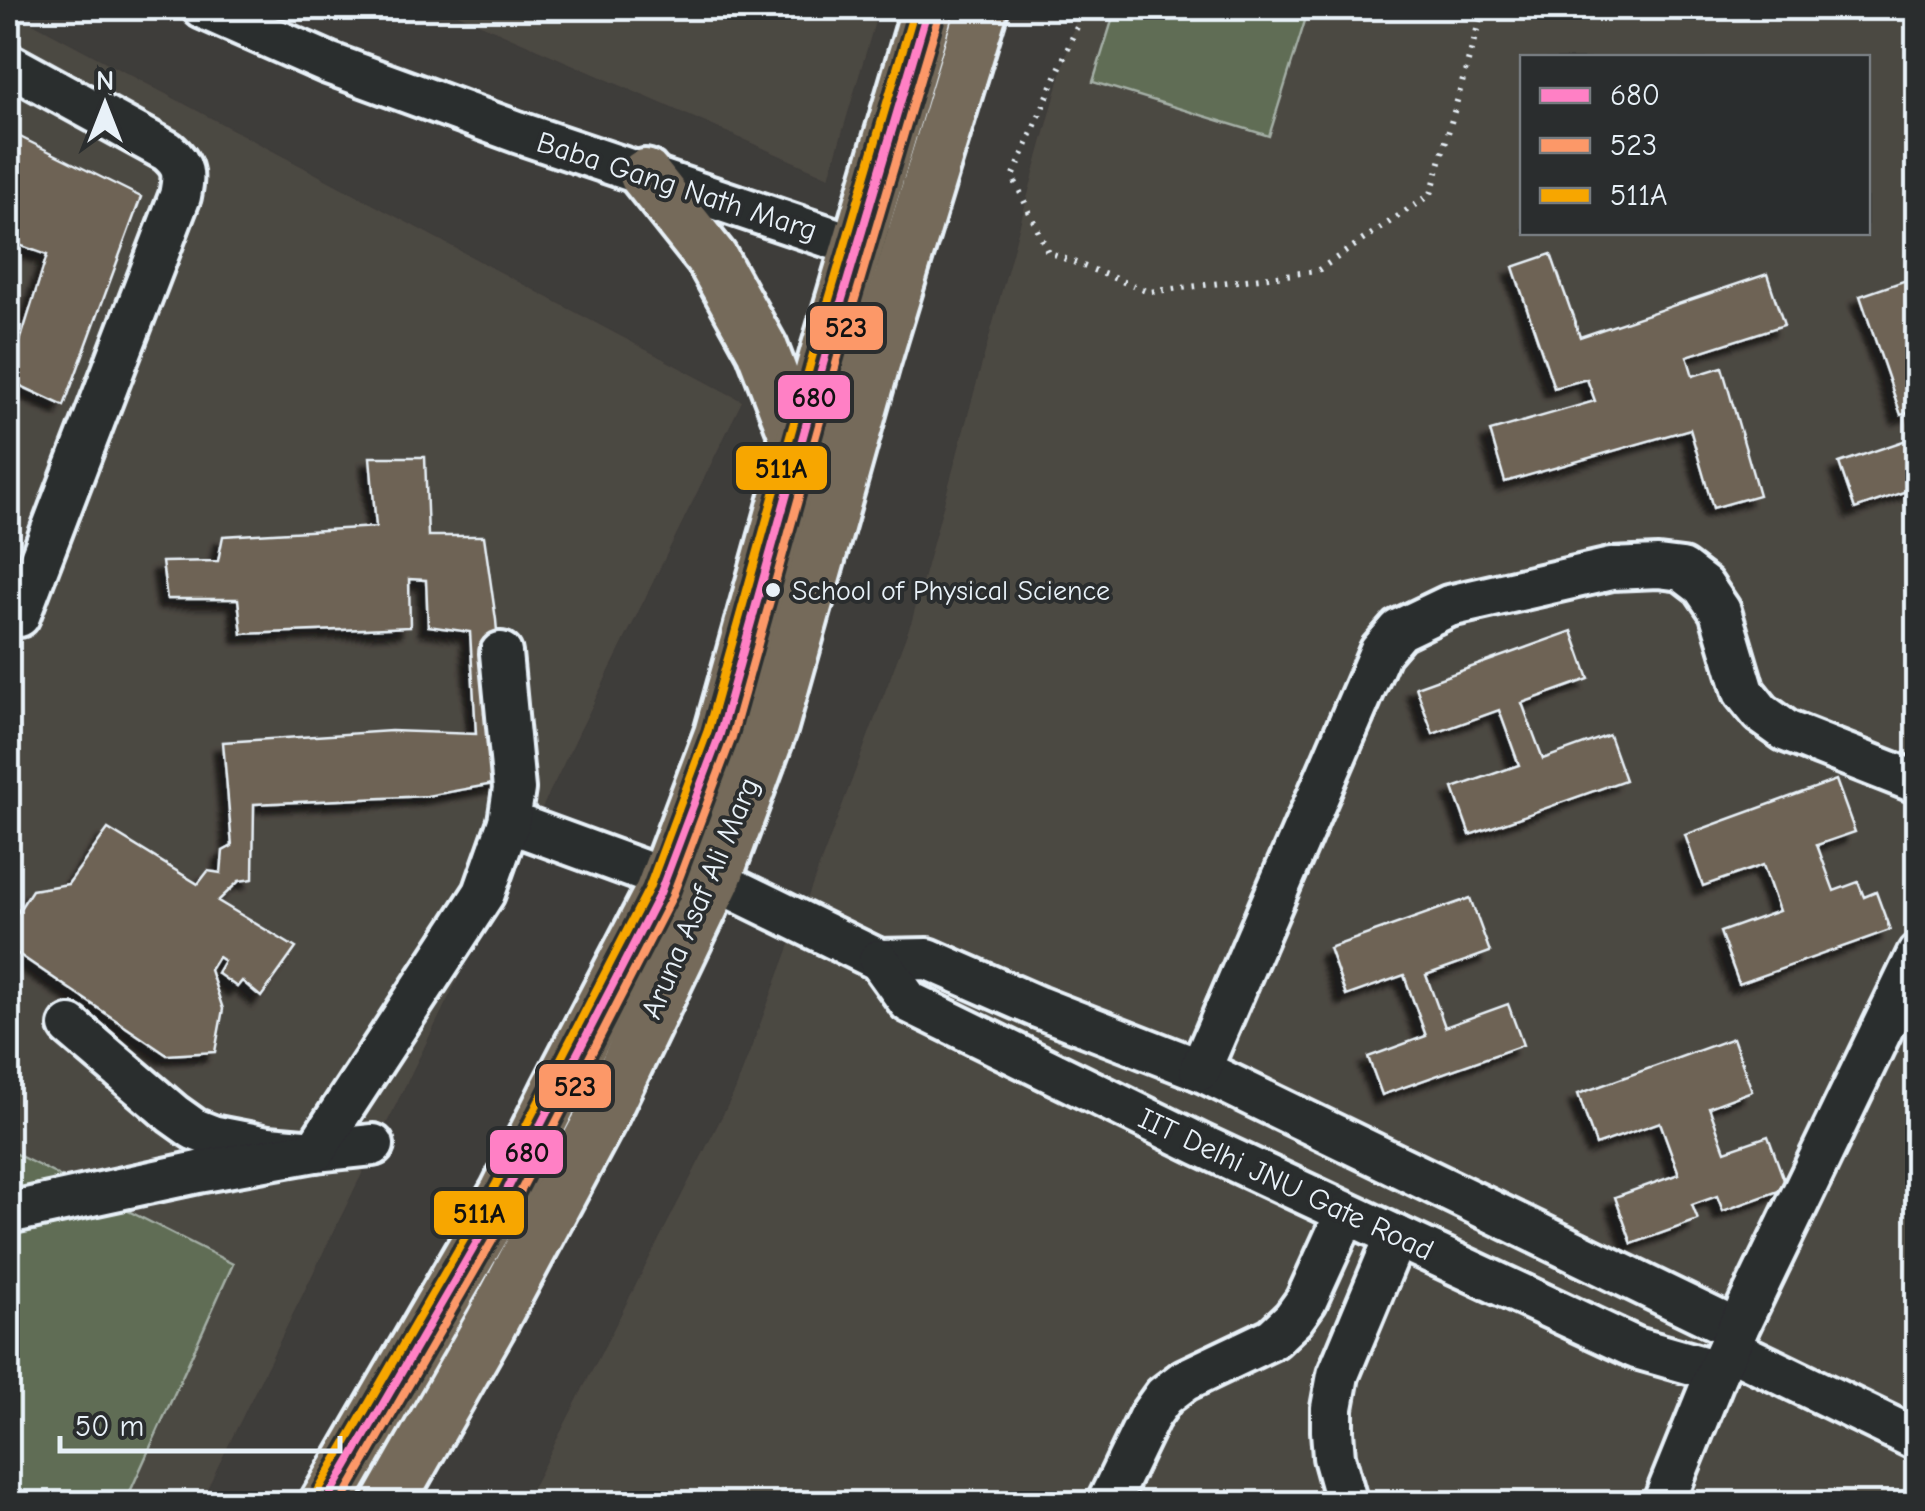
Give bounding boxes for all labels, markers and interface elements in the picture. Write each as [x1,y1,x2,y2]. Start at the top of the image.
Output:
north arrow [55,55,155,155]
legend [1520,55,1870,235]
text: N [96,65,114,97]
text: 680 [1610,78,1660,113]
street label: Baba Gang Nath Marg [532,125,821,248]
text: 523 [1610,128,1657,163]
text: 511A [1610,178,1667,213]
line badge: 523 [808,304,885,352]
text: 523 [825,312,867,344]
line badge: 680 [776,373,852,421]
text: 680 [792,382,837,414]
line badge: 511A [734,444,829,492]
text: 511A [755,453,808,485]
place label: School of Physical Science [792,575,1110,607]
marker: School of Physical Science [763,580,783,600]
street label: Aruna Asaf Ali Marg [634,772,767,1024]
line badge: 523 [537,1062,613,1110]
text: 523 [554,1071,596,1103]
street label: IIT Delhi JNU Gate Road [1133,1101,1439,1268]
line badge: 680 [488,1128,565,1176]
text: 680 [505,1137,550,1169]
line badge: 511A [432,1189,526,1237]
text: 511A [453,1198,506,1230]
scale bar [60,1391,340,1453]
text: 50 m [75,1409,144,1444]

